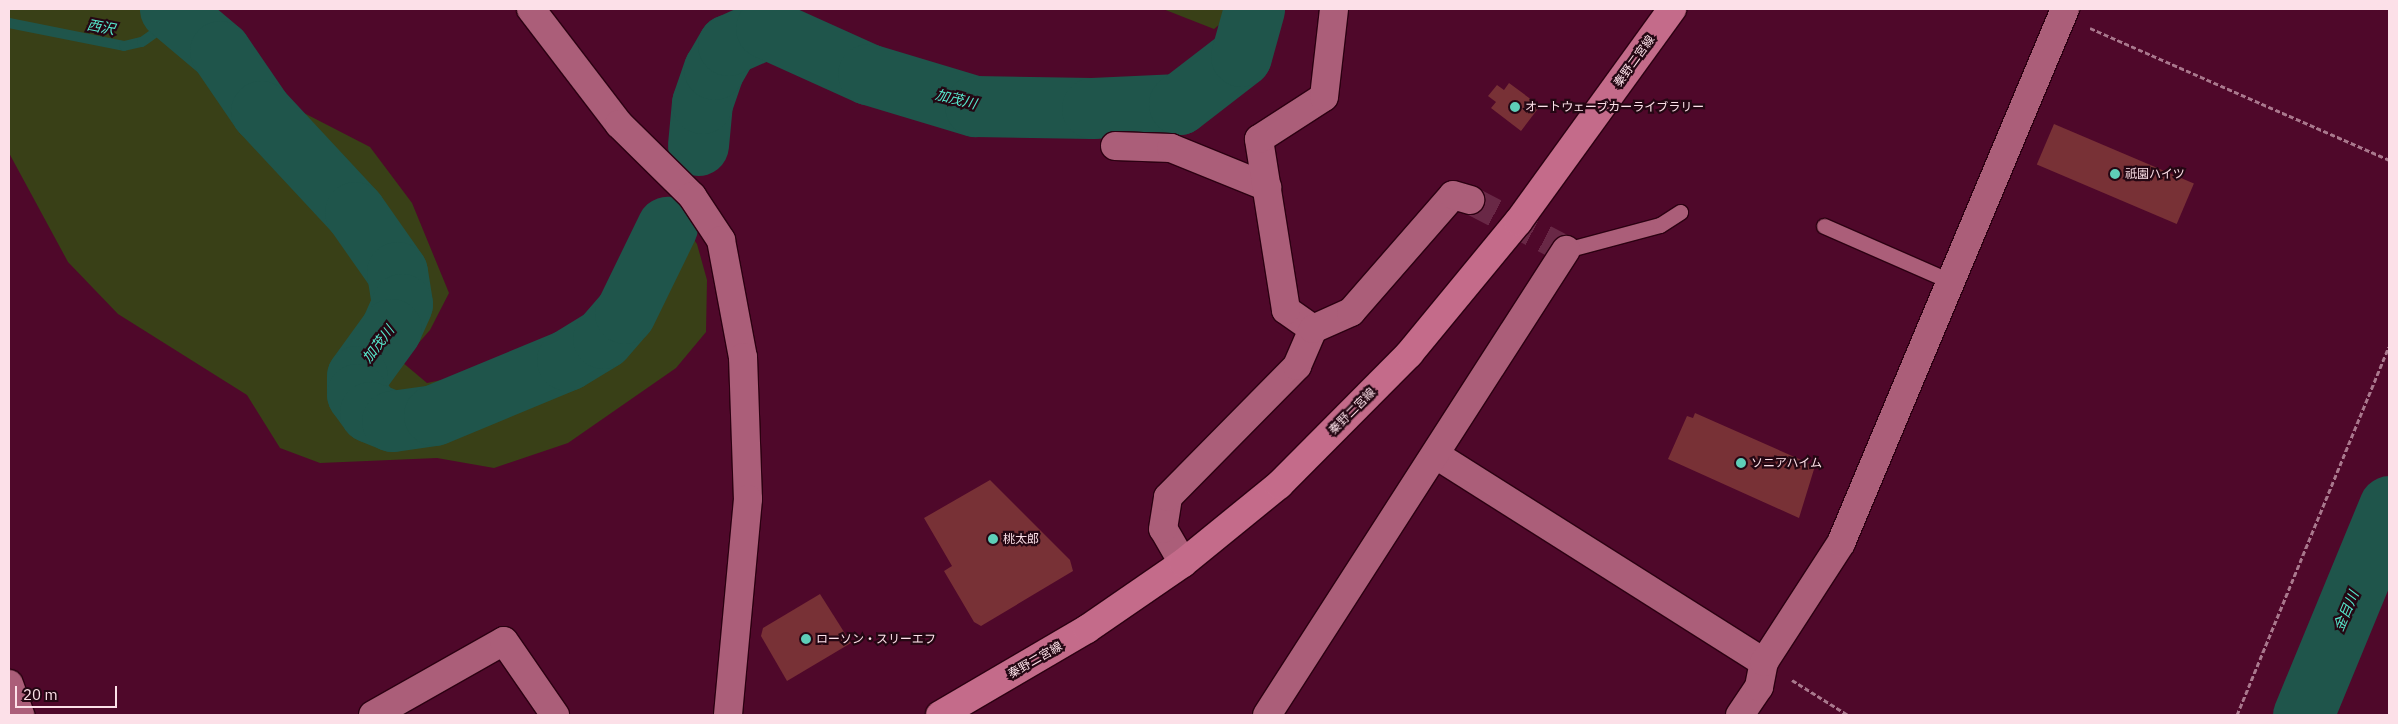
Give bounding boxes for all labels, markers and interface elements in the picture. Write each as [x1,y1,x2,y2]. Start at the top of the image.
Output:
water label: 西沢 [86,16,116,38]
street label: 秦野二宮線 [1611,32,1657,90]
water label: 加茂川 [934,86,978,112]
place label: オートウェーブカーライブラリー [1525,100,1705,114]
marker: オートウェーブカーライブラリー [1509,101,1521,113]
place label: 祇園ハイツ [2125,167,2185,181]
marker: 祇園ハイツ [2109,168,2121,180]
water label: 加茂川 [359,322,397,366]
street label: 秦野二宮線 [1326,385,1378,437]
place label: ソニアハイム [1751,456,1823,470]
marker: ソニアハイム [1735,457,1747,469]
place label: 桃太郎 [1003,532,1039,546]
marker: 桃太郎 [987,533,999,545]
water label: 金目川 [2330,588,2362,634]
place label: ローソン・スリーエフ [816,632,936,646]
marker: ローソン・スリーエフ [800,633,812,645]
street label: 秦野二宮線 [1005,639,1065,681]
scale bar [18,676,120,708]
text: 20 m [23,685,58,704]

